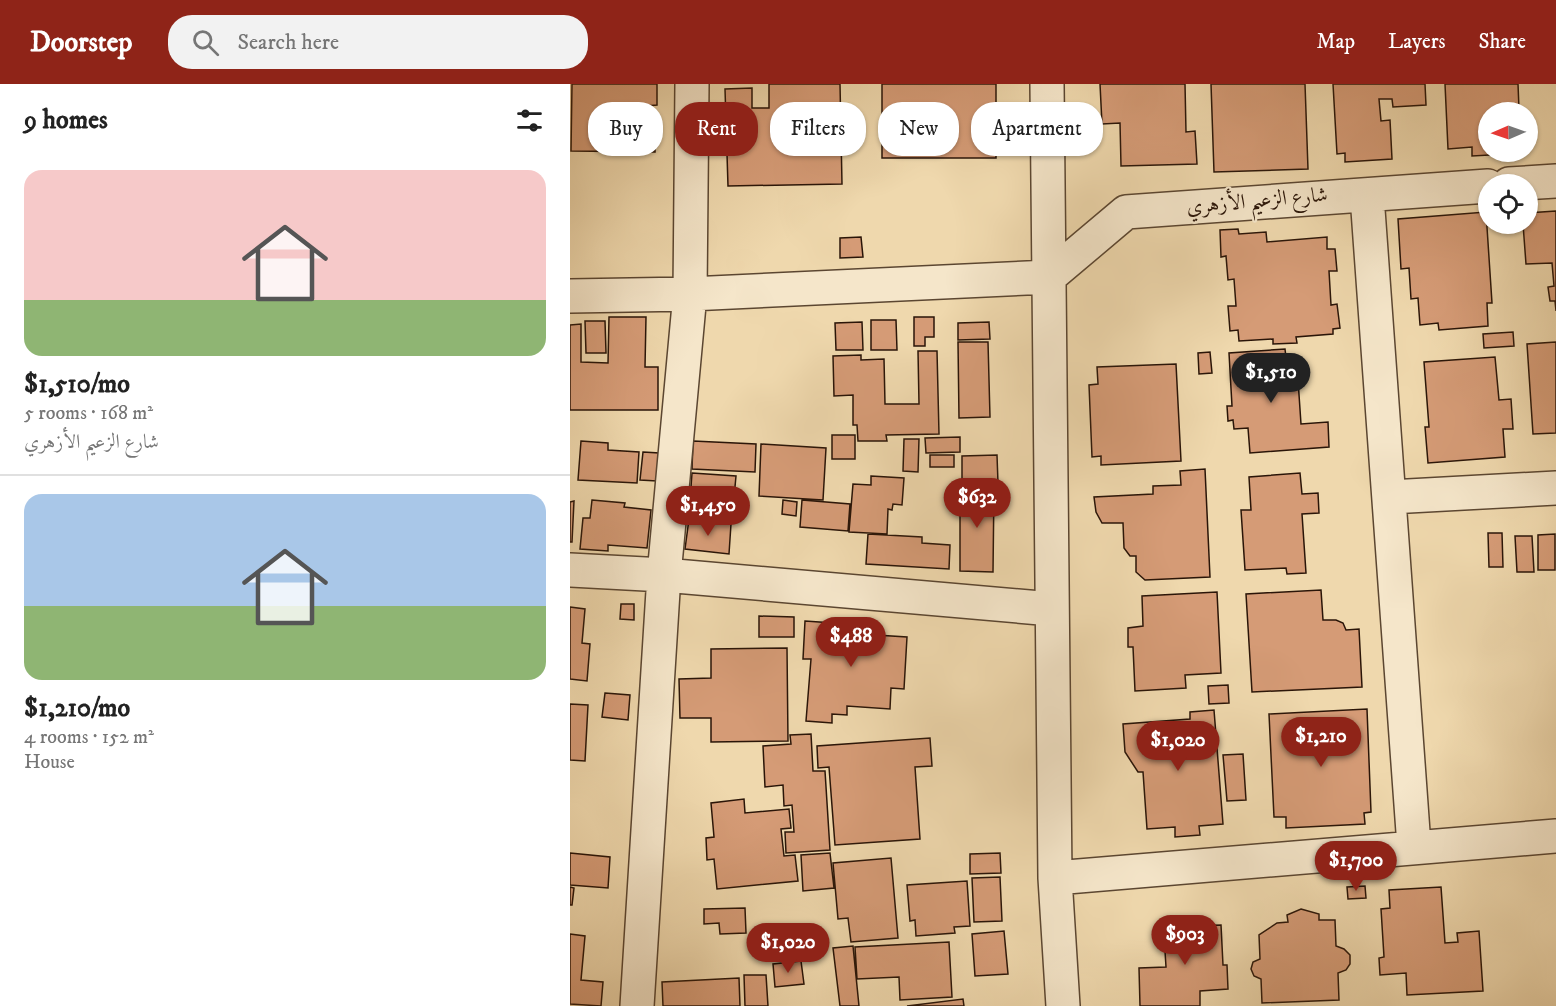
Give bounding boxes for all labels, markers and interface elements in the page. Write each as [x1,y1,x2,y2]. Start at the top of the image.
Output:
search box [168,15,588,69]
text: Doorstep [30,25,132,60]
icon: search [189,26,222,59]
text: Search here [237,29,339,56]
text: Map [1316,29,1355,55]
text: Layers [1388,29,1446,55]
text: Share [1479,29,1526,55]
chip: Buy [588,102,663,156]
chip: Rent [675,102,758,156]
chip: Filters [770,102,866,156]
chip: New [878,102,959,156]
chip: Apartment [971,102,1103,156]
north arrow [1478,102,1538,162]
map controls [1478,102,1538,234]
text: 9 homes [24,104,108,137]
icon: filters [513,104,546,137]
button: locate [1478,174,1538,234]
street label: شارع الزعيم الأزهري [1185,179,1329,227]
icon: home [231,209,339,317]
pin: $1,510 [1222,353,1320,404]
text: $1,510 [1245,360,1297,385]
text: $1,510/mo [24,368,130,401]
text: 5 rooms · 168 m² [24,401,153,426]
text: شارع الزعيم الأزهري [24,430,159,455]
pin: $632 [941,478,1013,529]
text: $632 [958,485,996,510]
pin: $1,450 [659,486,757,537]
text: $1,450 [680,493,736,518]
icon: home [231,533,339,641]
pin: $488 [815,617,887,668]
text: $488 [830,624,872,649]
text: $1,210/mo [24,692,130,725]
pin: $1,210 [1272,717,1370,768]
pin: $1,020 [1129,721,1227,772]
text: $1,210 [1295,724,1347,749]
text: 4 rooms · 152 m² [24,725,154,750]
text: $1,020 [1151,728,1206,753]
text: House [24,750,75,775]
pin: $1,700 [1307,841,1405,892]
text: $1,700 [1329,848,1383,873]
pin: $903 [1149,915,1221,966]
text: $903 [1165,922,1205,947]
pin: $1,020 [739,923,837,974]
text: $1,020 [761,930,816,955]

